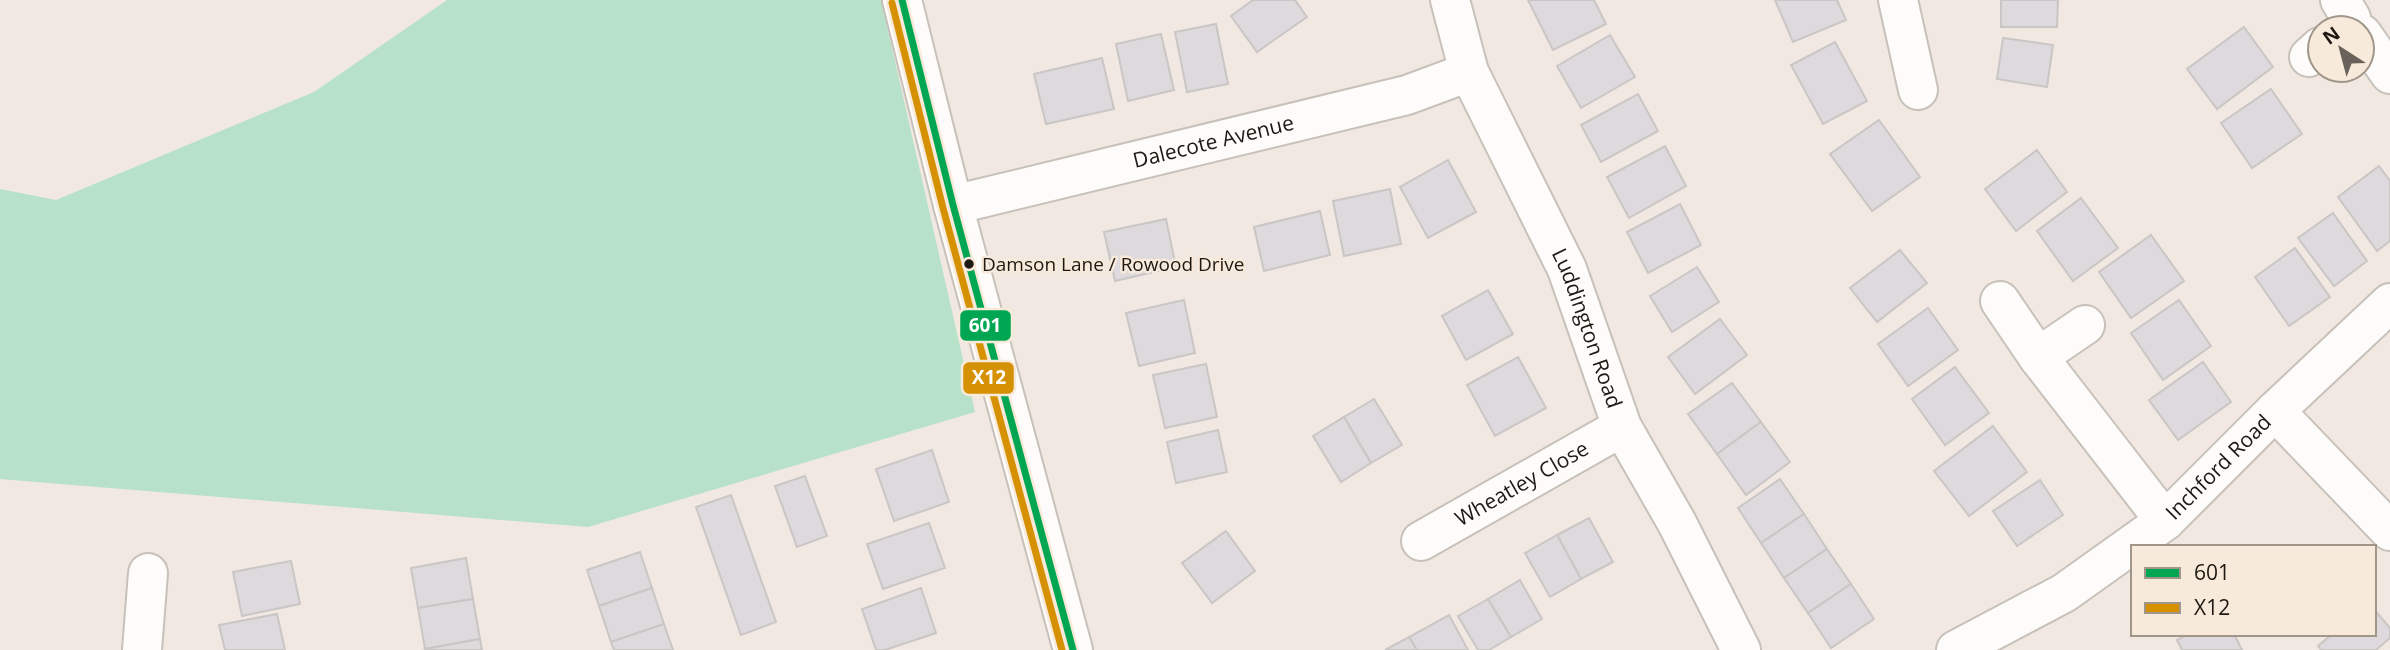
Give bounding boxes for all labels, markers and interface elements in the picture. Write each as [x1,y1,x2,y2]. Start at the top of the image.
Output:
north arrow [2306,14,2376,84]
text: N [2317,20,2345,50]
street label: Dalecote Avenue [1130,108,1297,174]
street label: Luddington Road [1546,243,1629,412]
place label: Damson Lane / Rowood Drive [982,251,1244,277]
marker: Damson Lane / Rowood Drive [962,257,976,271]
line badge: 601 [959,309,1012,342]
text: 601 [969,312,1001,338]
line badge: X12 [962,361,1015,395]
text: X12 [972,364,1006,390]
street label: Inchford Road [2159,408,2277,526]
street label: Wheatley Close [1450,434,1593,532]
legend [2131,545,2376,636]
text: 601 [2194,558,2230,586]
text: X12 [2194,593,2230,621]

